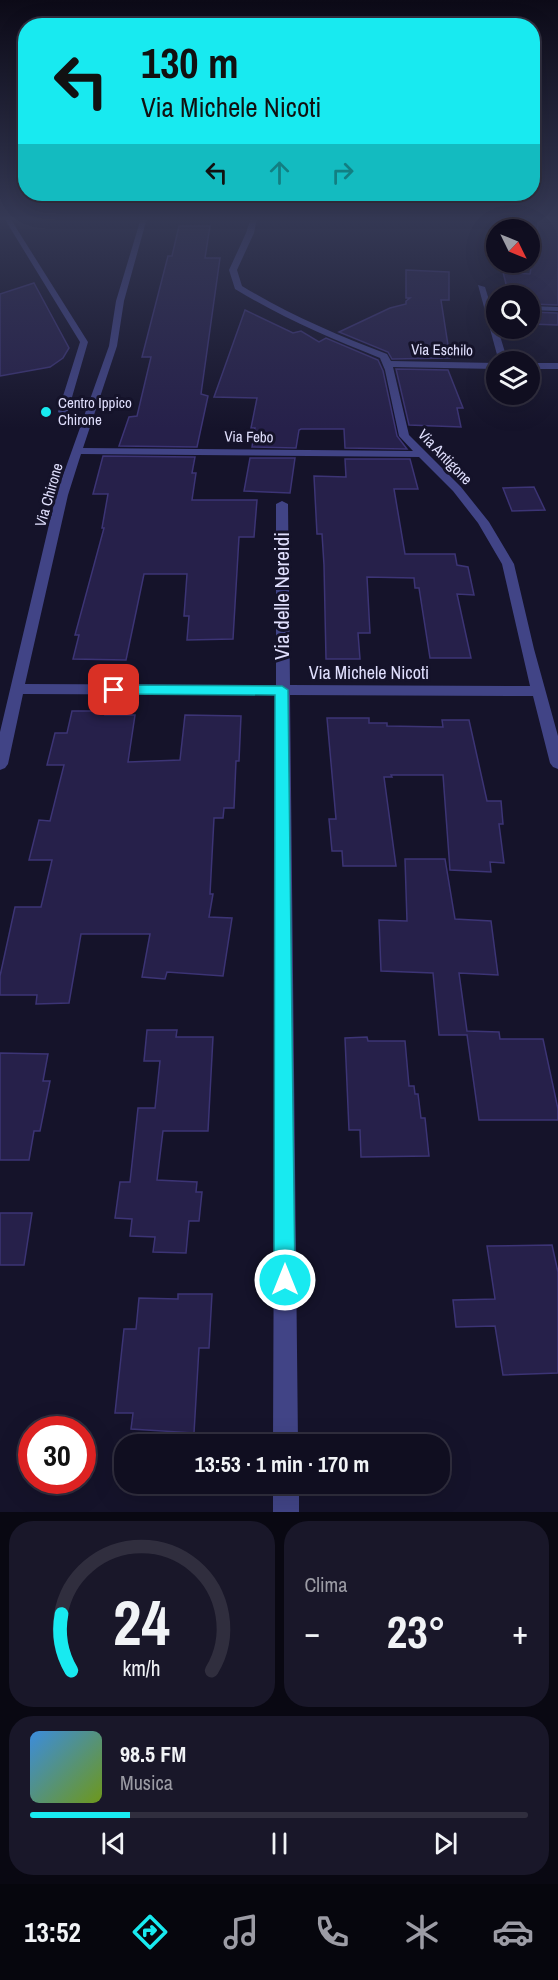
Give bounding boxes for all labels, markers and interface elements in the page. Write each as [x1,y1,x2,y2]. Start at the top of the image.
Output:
text: 130 m [141,35,239,91]
icon: left [42,42,120,120]
text: Via Michele Nicoti [141,89,322,125]
icon: left [200,156,233,189]
icon: ahead [263,156,296,189]
icon: right [326,156,359,189]
north arrow [486,219,540,273]
map controls [486,219,540,405]
button: search [486,285,540,339]
street label: Via Eschilo [411,338,473,361]
button: layers [486,351,540,405]
place label: Centro Ippico Chirone [58,392,132,430]
marker: Centro Ippico Chirone [39,405,53,419]
street label: Via Antigone [413,424,477,489]
street label: Via Febo [224,426,274,447]
street label: Via Chirone [29,460,68,529]
street label: Via delle Nereidi [267,532,296,660]
street label: Via Michele Nicoti [309,660,429,685]
pin [88,664,139,715]
icon: arrive [97,673,130,706]
position arrow [253,1248,317,1312]
speed limit sign: 30 [18,1416,96,1494]
text: 13:53 · 1 min · 170 m [195,1449,369,1479]
text: Clima [305,1571,347,1598]
text: 24 [113,1580,170,1664]
text: 23° [387,1601,446,1662]
text: − [305,1610,320,1654]
text: + [512,1610,528,1654]
text: km/h [123,1654,161,1683]
text: 98.5 FM [120,1739,186,1769]
text: Musica [120,1769,173,1796]
icon: previous [97,1827,130,1860]
icon: pause [263,1827,296,1860]
icon: next [429,1827,462,1860]
icon: directions [129,1911,171,1953]
icon: music [220,1911,262,1953]
icon: phone [311,1911,353,1953]
icon: climate [401,1911,443,1953]
icon: car [492,1911,534,1953]
text: 13:52 [24,1914,81,1950]

